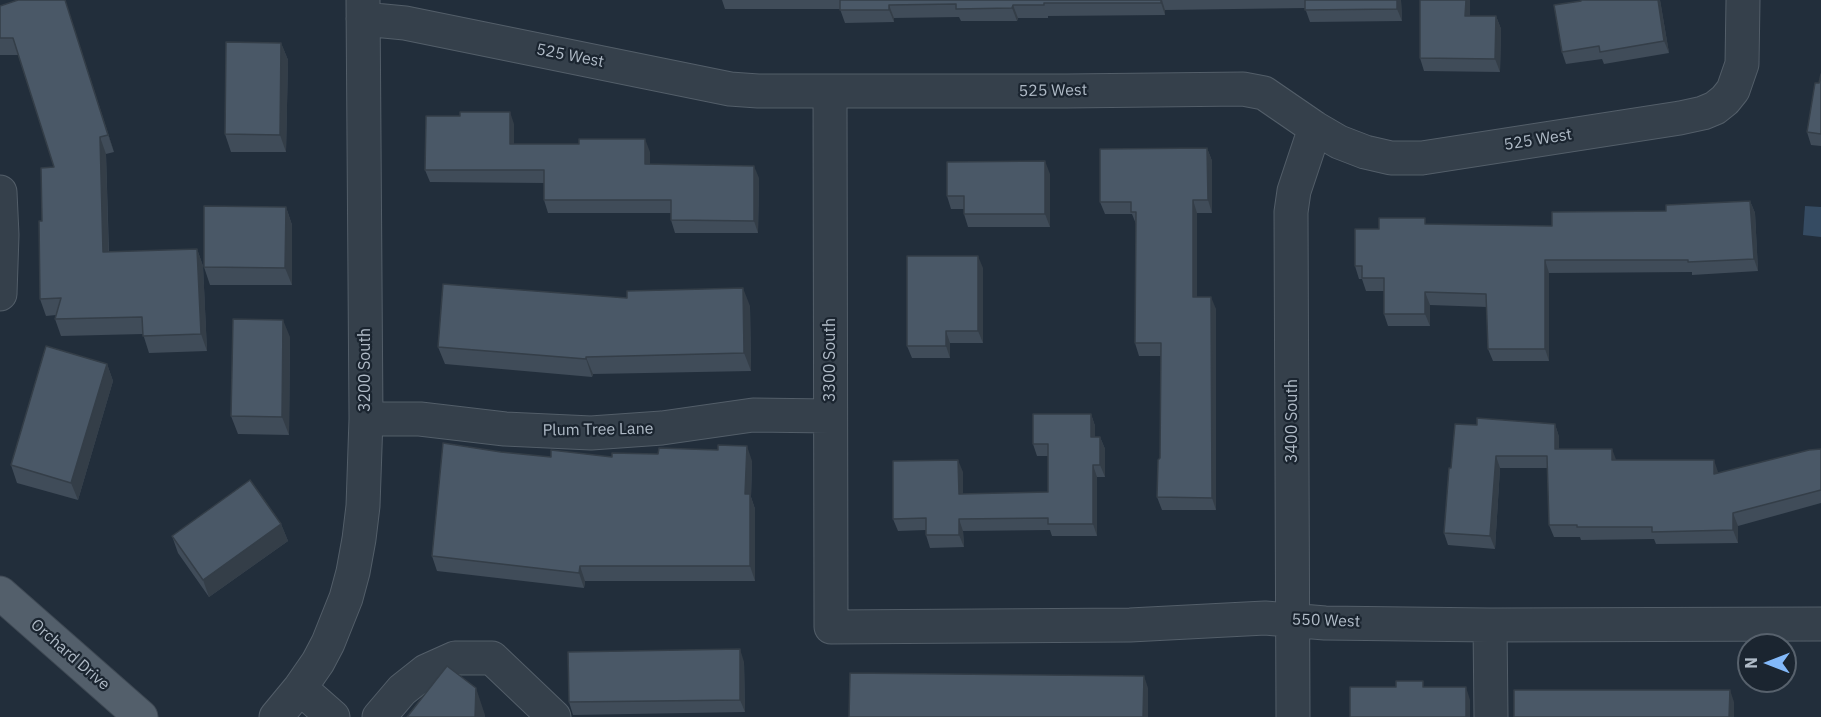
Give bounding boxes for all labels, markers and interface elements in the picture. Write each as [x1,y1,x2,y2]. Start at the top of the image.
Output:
street label: 525 West [534,40,606,72]
street label: 525 West [1019,81,1087,101]
street label: 525 West [1503,125,1573,155]
street label: 3300 South [820,318,840,402]
street label: 3200 South [355,328,375,412]
street label: 3400 South [1282,379,1302,463]
street label: Plum Tree Lane [542,419,654,441]
street label: 550 West [1291,610,1361,632]
street label: Orchard Drive [26,615,114,695]
north arrow [1737,633,1797,693]
text: N [1741,657,1761,669]

